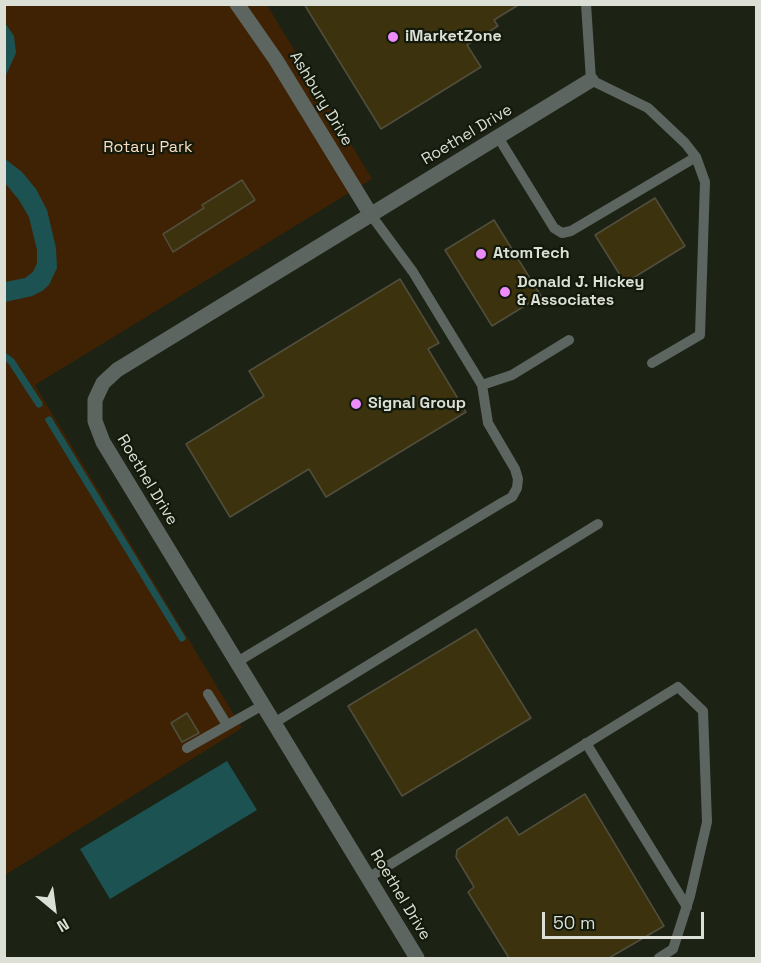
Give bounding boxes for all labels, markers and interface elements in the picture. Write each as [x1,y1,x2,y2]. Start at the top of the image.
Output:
place label: iMarketZone [405,27,502,47]
marker: iMarketZone [386,30,400,44]
street label: Ashbury Drive [285,48,357,150]
street label: Roethel Drive [418,100,516,170]
park label: Rotary Park [103,138,193,158]
place label: AtomTech [493,244,570,264]
marker: AtomTech [474,247,488,261]
place label: Donald J. Hickey & Associates [517,273,644,311]
marker: Donald J. Hickey & Associates [498,285,512,299]
place label: Signal Group [368,394,466,414]
marker: Signal Group [349,397,363,411]
street label: Roethel Drive [112,431,182,529]
street label: Roethel Drive [365,846,435,944]
north arrow [24,879,84,939]
scale bar [545,900,707,938]
text: 50 m [553,911,595,934]
text: N [53,913,73,937]

